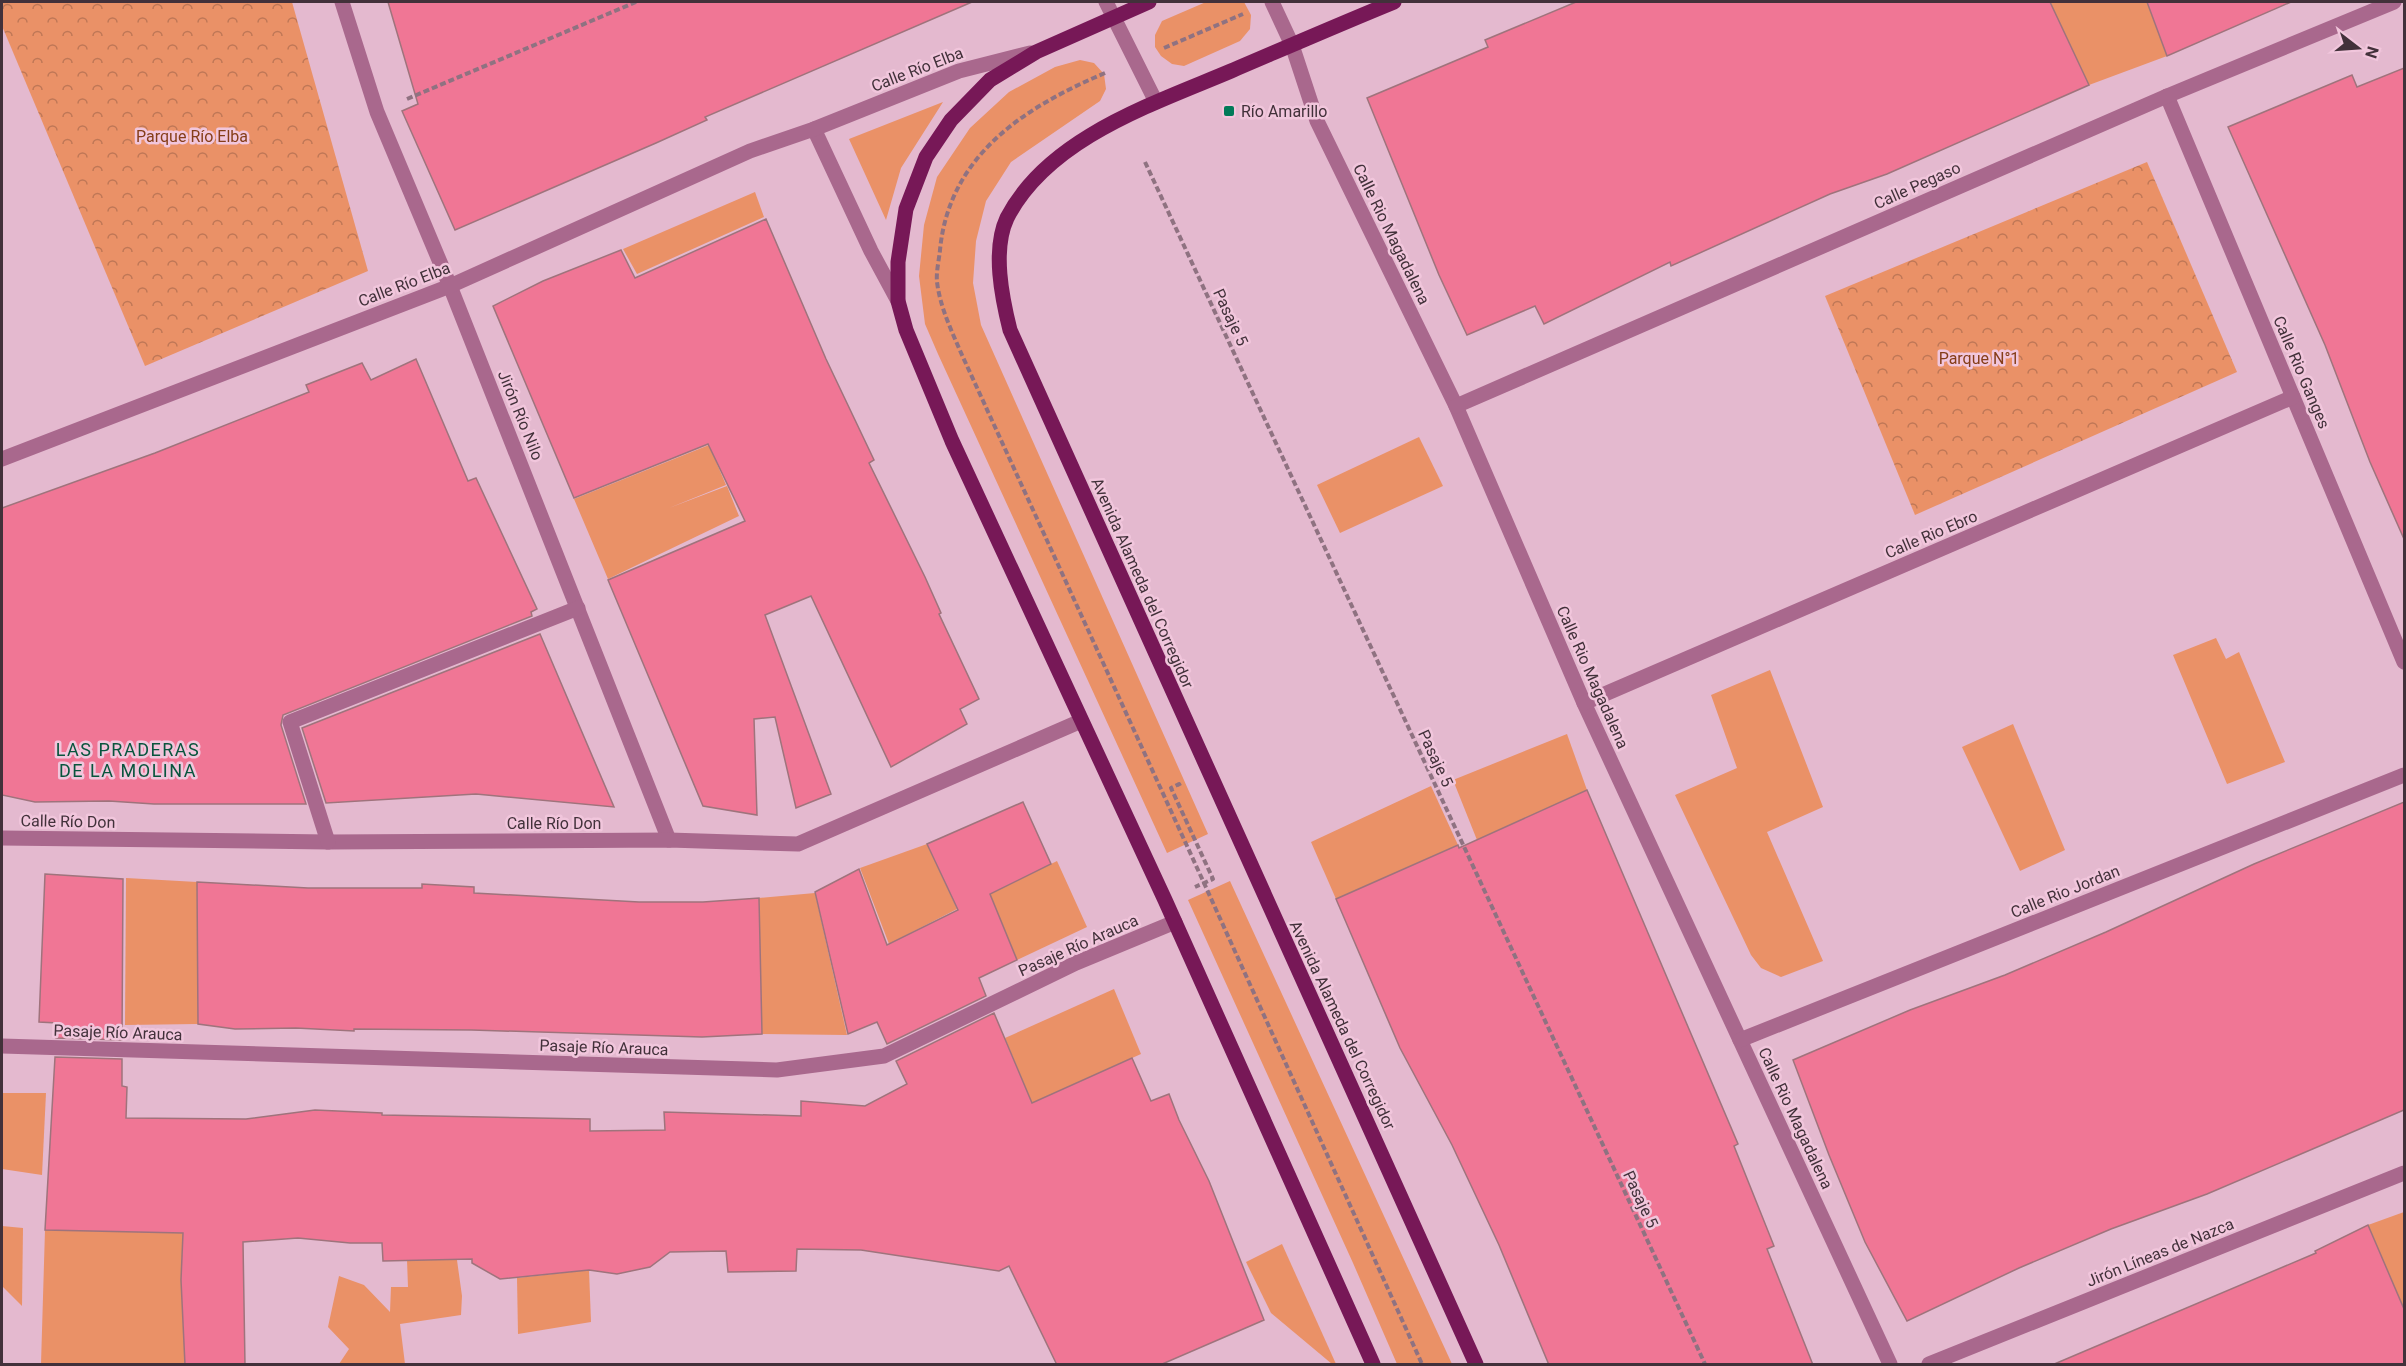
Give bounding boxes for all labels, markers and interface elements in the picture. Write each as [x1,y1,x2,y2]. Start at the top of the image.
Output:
north arrow [2328,18,2388,78]
street label: Calle Río Elba [869,43,966,96]
text: N [2361,44,2383,60]
place label: Río Amarillo [1241,102,1327,121]
marker: Río Amarillo [1222,104,1236,118]
park label: Parque Río Elba [136,127,248,146]
street label: Calle Pegaso [1871,158,1964,213]
street label: Calle Rio Magadalena [1349,161,1434,308]
street label: Calle Río Elba [356,258,453,311]
street label: Pasaje 5 [1209,286,1252,349]
street label: Calle Rio Ganges [2269,313,2334,431]
park label: Parque N°1 [1939,349,2019,368]
street label: Jirón Río Nilo [494,368,547,463]
street label: Avenida Alameda del Corregidor [1087,475,1198,692]
street label: Calle Rio Ebro [1882,506,1980,562]
street label: Calle Rio Magadalena [1553,603,1633,752]
street label: Pasaje 5 [1414,727,1457,790]
district label: LAS PRADERAS DE LA MOLINA [56,739,200,781]
street label: Calle Río Don [20,811,116,832]
street label: Calle Río Don [507,814,601,833]
street label: Calle Rio Jordan [2008,861,2123,922]
street label: Pasaje Río Arauca [1015,911,1141,980]
street label: Avenida Alameda del Corregidor [1286,918,1400,1133]
street label: Pasaje Río Arauca [53,1021,183,1044]
street label: Pasaje Río Arauca [539,1036,669,1059]
street label: Calle Rio Magadalena [1754,1044,1837,1192]
street label: Pasaje 5 [1619,1168,1662,1231]
street label: Jirón Líneas de Nazca [2084,1214,2237,1291]

